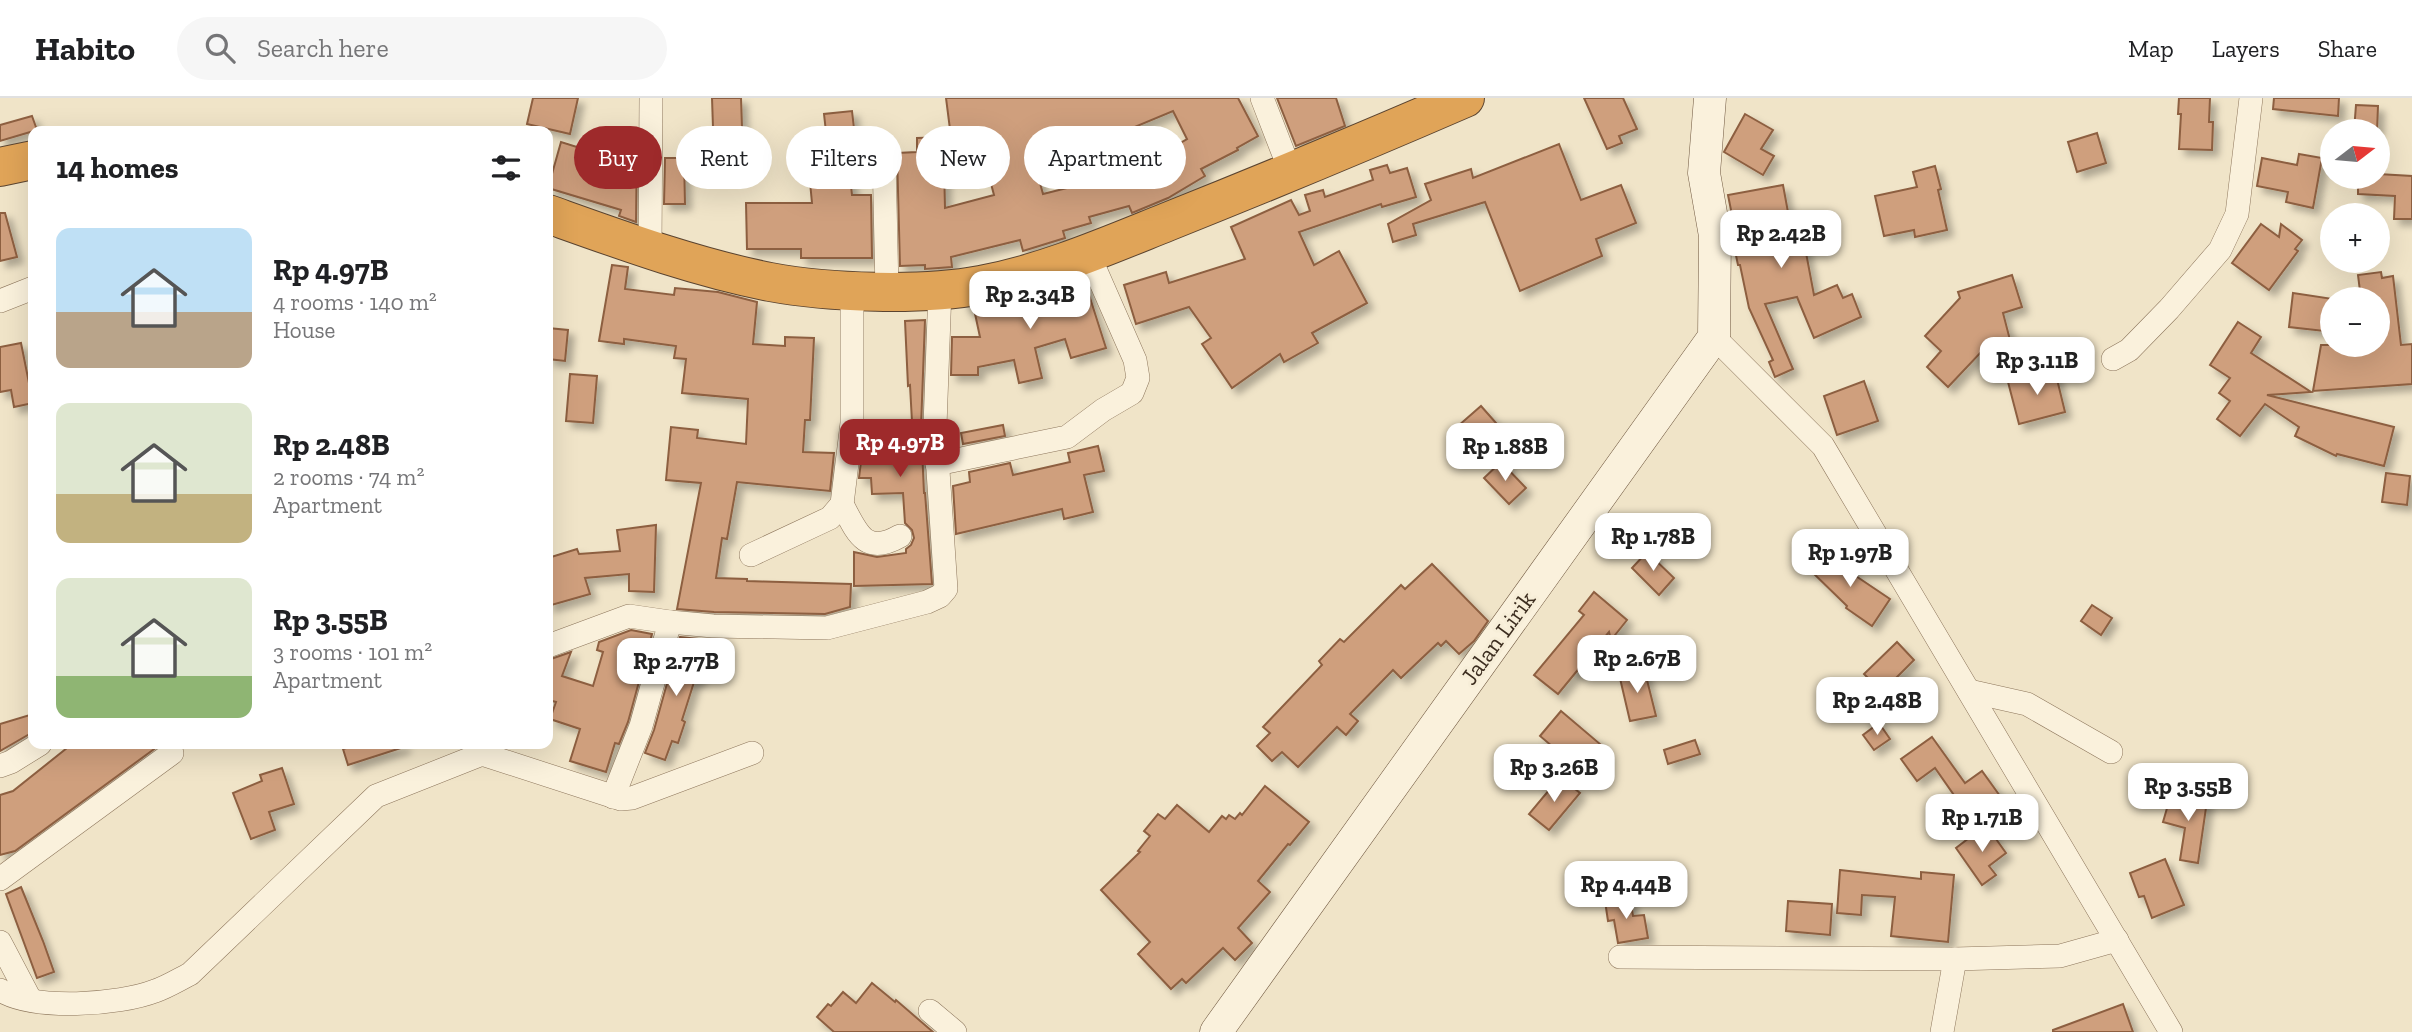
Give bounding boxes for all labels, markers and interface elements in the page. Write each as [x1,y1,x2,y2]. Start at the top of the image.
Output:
search box [177,17,667,80]
text: Habito [35,29,135,68]
icon: search [201,29,239,67]
text: Search here [257,32,389,64]
text: Map [2128,34,2174,63]
text: Layers [2212,34,2280,63]
text: Share [2318,34,2377,63]
north arrow [2320,119,2390,189]
map controls [2320,119,2390,357]
chip: Buy [574,126,662,189]
chip: Rent [676,126,772,189]
chip: Filters [786,126,902,189]
chip: New [916,126,1010,189]
chip: Apartment [1024,126,1186,189]
icon: filters [487,149,525,187]
text: 14 homes [56,150,179,186]
button: + [2320,203,2390,273]
pin: Rp 2.42B [1709,211,1853,270]
text: Rp 2.42B [1736,219,1826,247]
text: Rp 4.97B [273,252,388,288]
icon: home [112,256,196,340]
pin: Rp 2.34B [958,272,1102,331]
text: Rp 2.34B [985,280,1075,308]
button: − [2320,287,2390,357]
text: 4 rooms · 140 m² [273,288,437,316]
text: House [273,316,335,344]
pin: Rp 3.11B [1965,338,2109,397]
text: Rp 3.11B [1996,346,2078,374]
pin: Rp 4.97B [828,420,972,479]
pin: Rp 1.88B [1433,424,1577,483]
text: Rp 2.48B [273,427,390,463]
text: Rp 4.97B [856,428,944,456]
icon: home [112,431,196,515]
text: Rp 1.88B [1462,432,1548,460]
text: 2 rooms · 74 m² [273,463,424,491]
text: Apartment [273,491,382,519]
pin: Rp 1.78B [1581,514,1725,573]
text: Rp 1.78B [1611,522,1695,550]
pin: Rp 1.97B [1778,530,1922,589]
text: Rp 1.97B [1808,538,1892,566]
street label: Jalan Lirik [1454,585,1541,690]
text: Rp 3.55B [273,602,388,638]
icon: home [112,606,196,690]
pin: Rp 2.67B [1565,636,1709,695]
text: 3 rooms · 101 m² [273,638,432,666]
pin: Rp 2.77B [604,638,748,698]
text: Rp 2.67B [1593,644,1681,672]
text: Rp 2.77B [633,647,719,675]
text: Apartment [273,666,382,694]
pin: Rp 2.48B [1805,678,1949,737]
text: Rp 2.48B [1832,686,1922,714]
pin: Rp 3.26B [1482,744,1626,804]
text: Rp 3.26B [1510,753,1598,781]
pin: Rp 3.55B [2116,764,2260,823]
text: Rp 3.55B [2144,772,2232,800]
pin: Rp 1.71B [1910,794,2054,854]
text: Rp 1.71B [1941,803,2023,831]
pin: Rp 4.44B [1554,862,1698,921]
text: Rp 4.44B [1581,870,1672,898]

